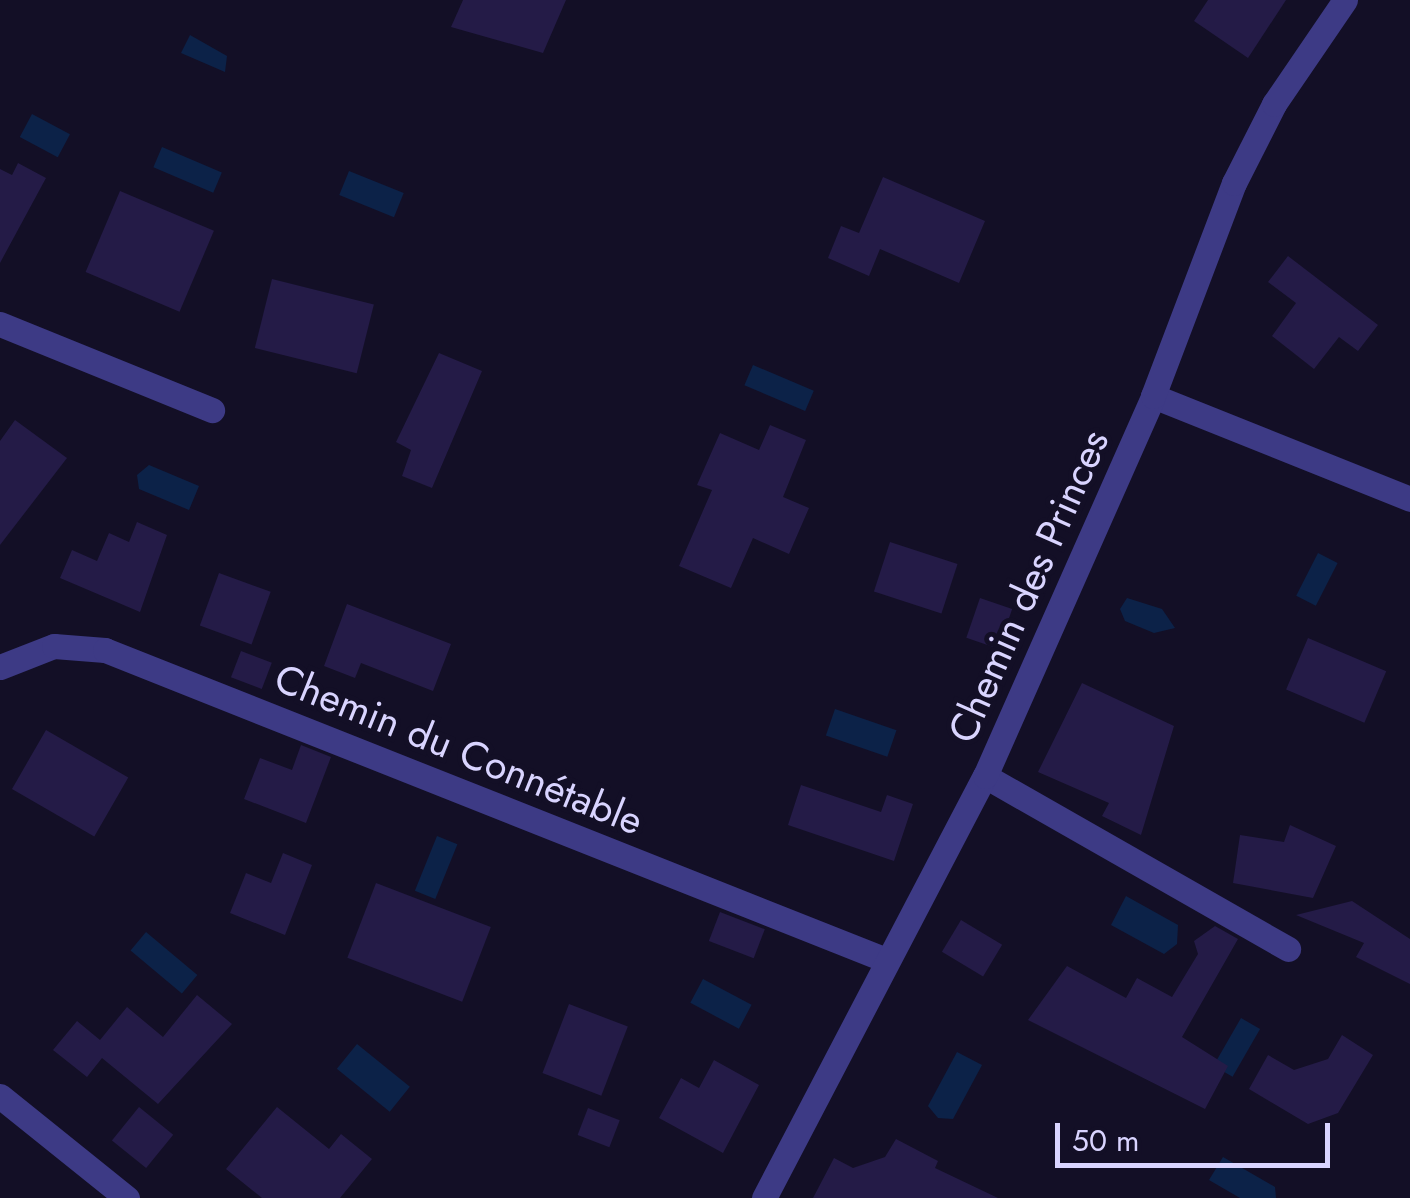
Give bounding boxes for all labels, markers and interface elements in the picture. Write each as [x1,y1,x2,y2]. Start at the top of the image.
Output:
street label: Chemin des Princes [937,422,1119,750]
street label: Chemin du Connétable [268,653,650,845]
scale bar [1060,1103,1335,1165]
text: 50 m [1072,1119,1139,1162]

